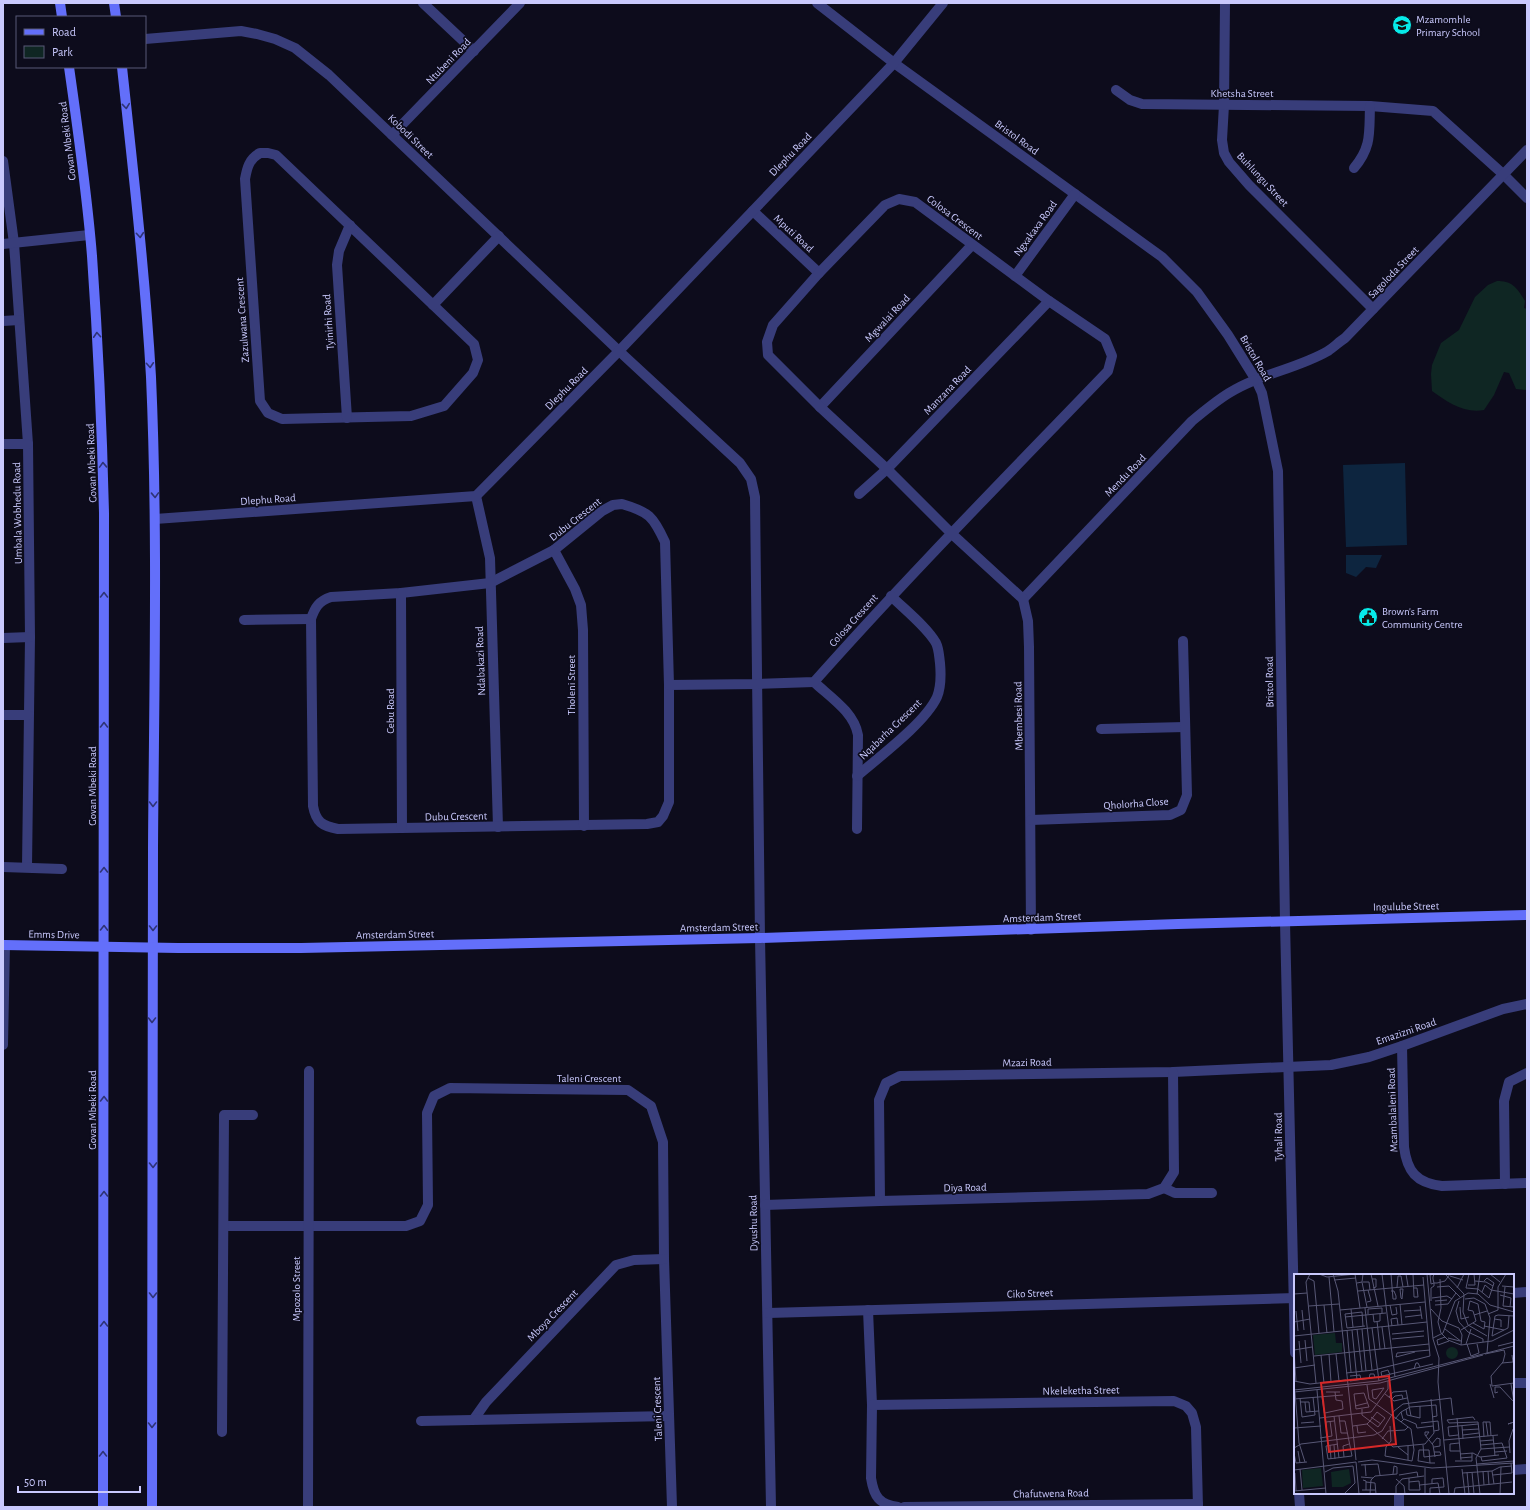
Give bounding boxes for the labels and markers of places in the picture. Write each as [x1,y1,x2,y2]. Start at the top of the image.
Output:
school or university icon: Mzamomhle Primary School [1391,14,1413,36]
place label: Mzamomhle Primary School [1416,14,1480,38]
public building icon: Brown's Farm Community Centre [1357,606,1379,628]
place label: Brown's Farm Community Centre [1382,606,1463,630]

